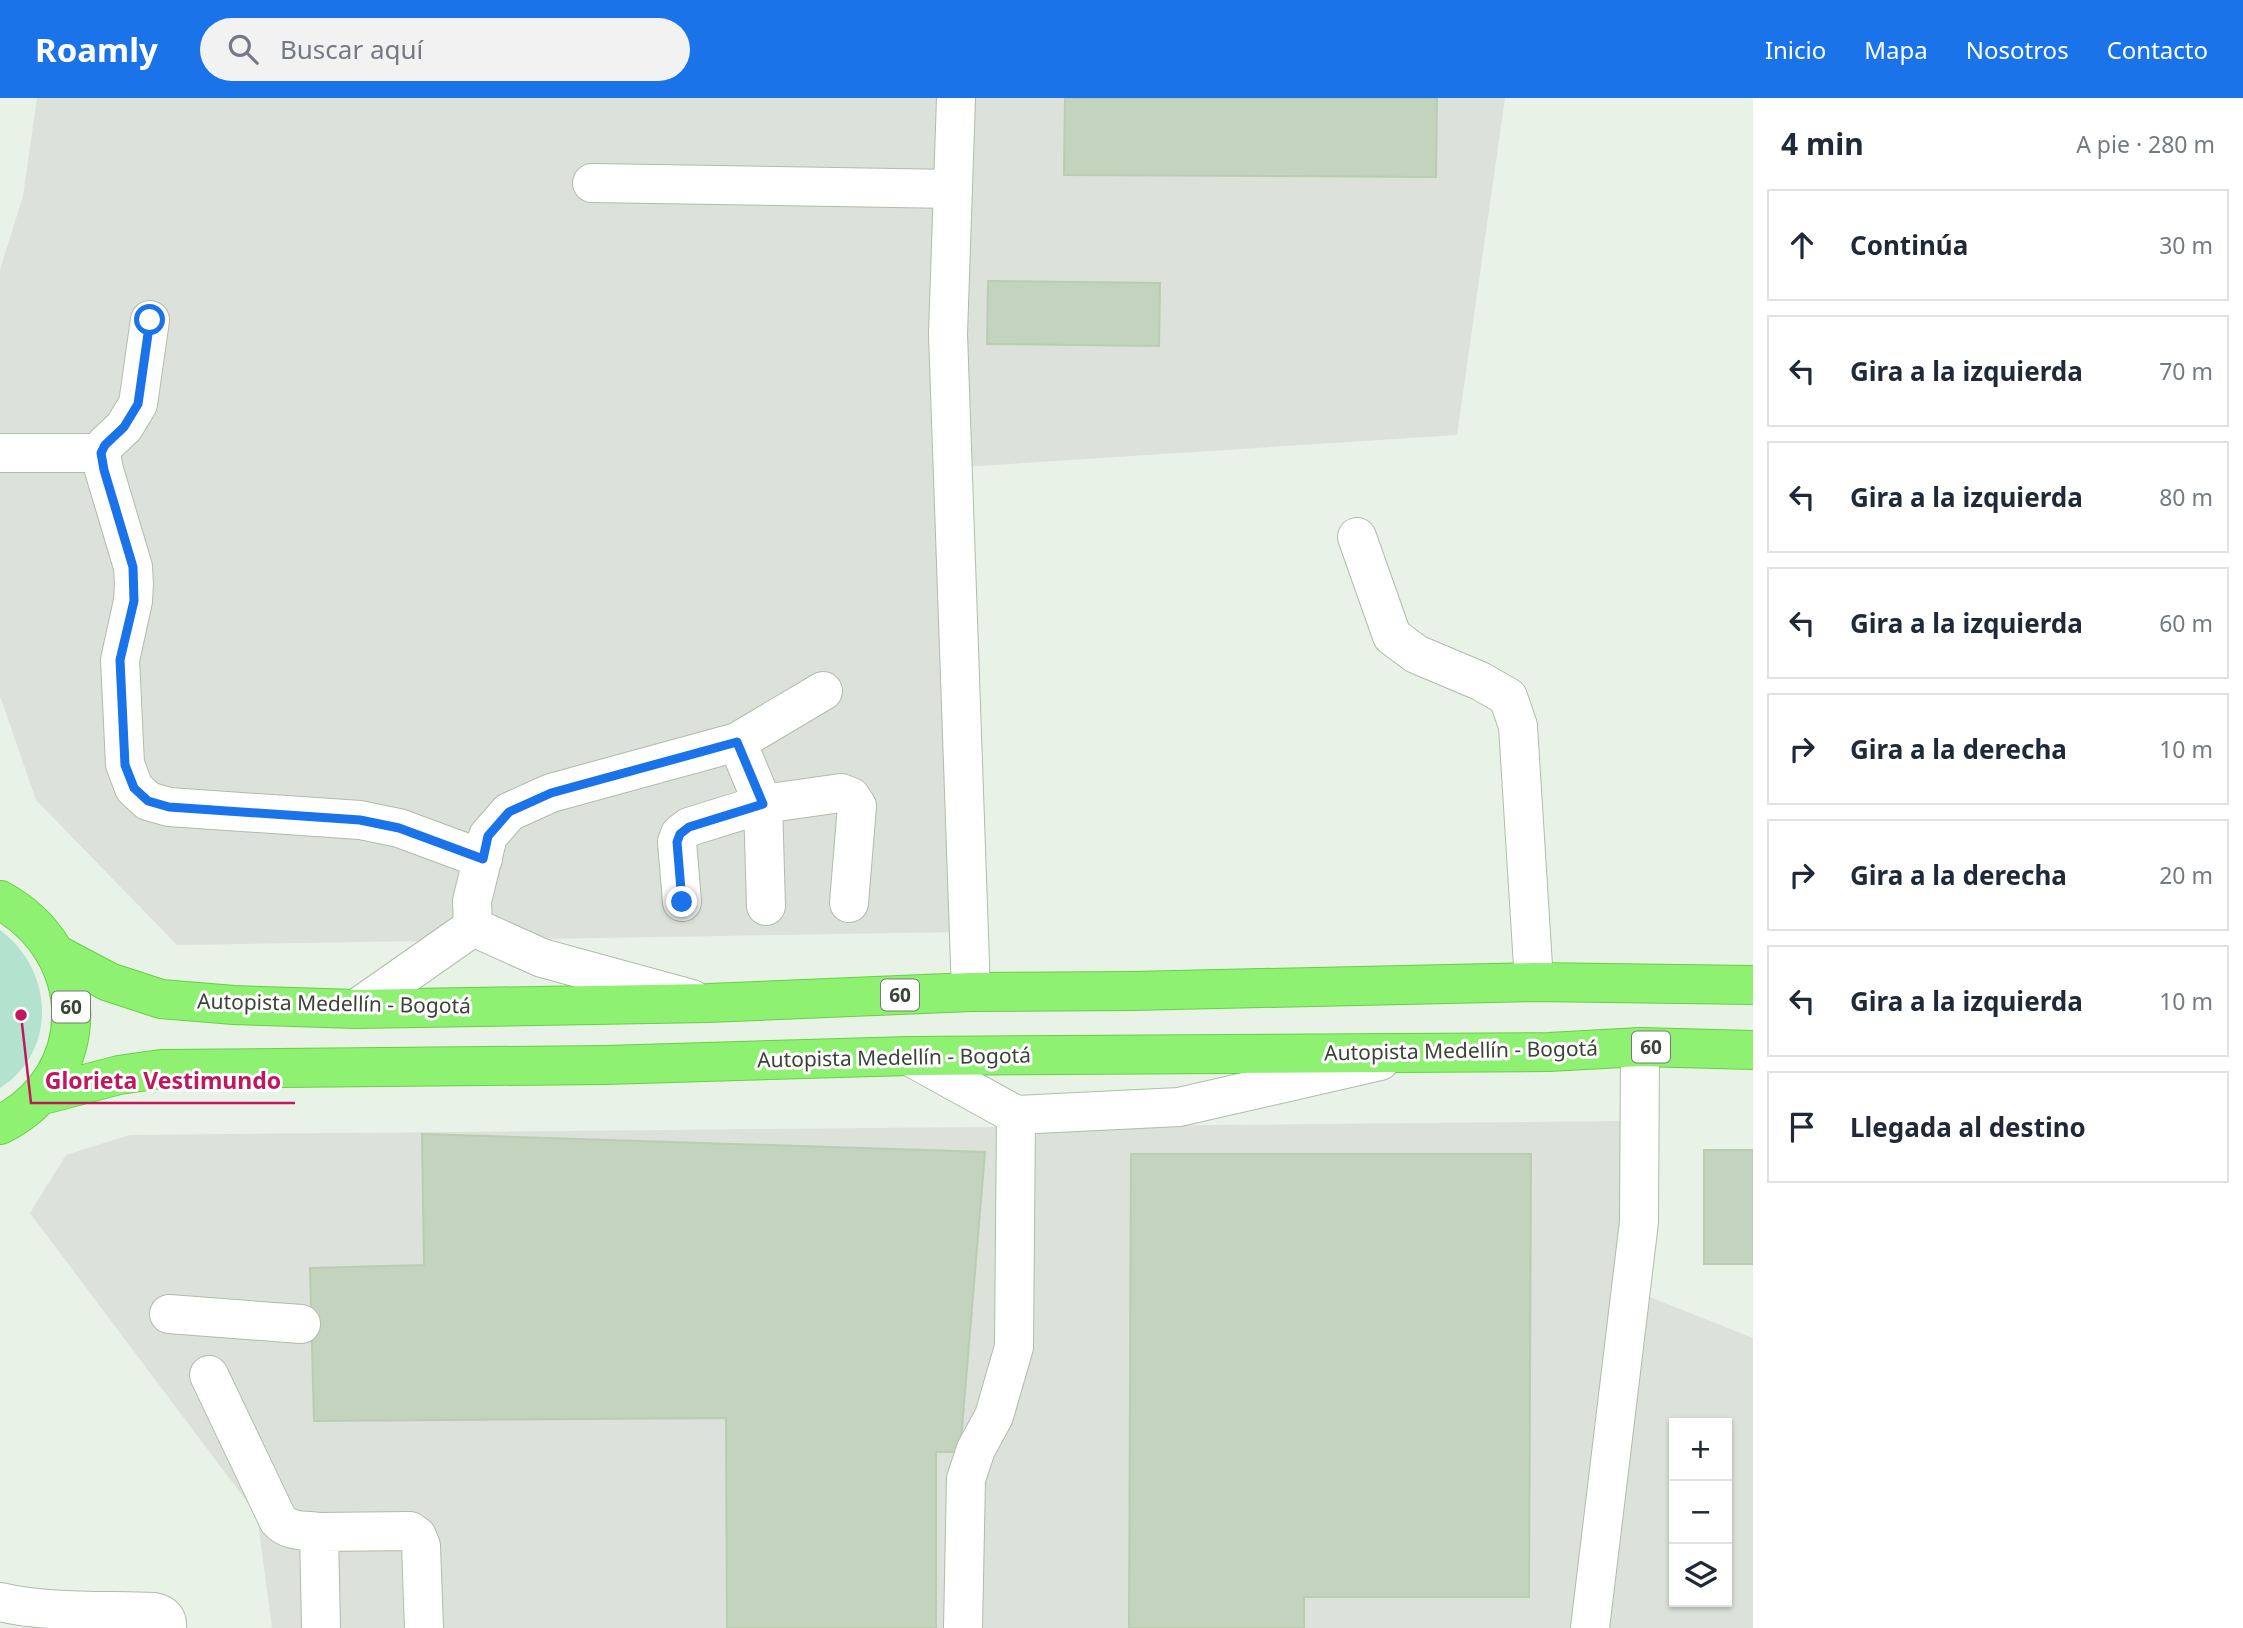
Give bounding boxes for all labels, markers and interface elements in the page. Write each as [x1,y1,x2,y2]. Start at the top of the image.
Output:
search box [200,18,690,81]
text: Roamly [35,27,158,72]
icon: search [224,30,262,68]
text: Buscar aquí [280,31,423,67]
text: Inicio [1765,33,1826,66]
text: Mapa [1864,33,1928,66]
text: Nosotros [1966,33,2069,66]
text: Contacto [2107,33,2208,66]
text: 4 min [1781,123,1864,164]
text: A pie · 280 m [2076,128,2215,160]
icon: ahead [1783,226,1821,264]
text: Continúa [1850,227,1968,263]
text: 30 m [2159,229,2213,261]
route start [134,304,165,335]
icon: left [1783,352,1821,390]
text: Gira a la izquierda [1850,353,2083,389]
text: 70 m [2159,355,2213,387]
icon: left [1783,478,1821,516]
text: Gira a la izquierda [1850,479,2083,515]
text: 80 m [2159,481,2213,513]
icon: left [1783,604,1821,642]
text: Gira a la izquierda [1850,605,2083,641]
text: 60 m [2159,607,2213,639]
icon: right [1783,730,1821,768]
text: Gira a la derecha [1850,731,2067,767]
text: 10 m [2159,733,2213,765]
icon: right [1783,856,1821,894]
text: Gira a la derecha [1850,857,2067,893]
text: 20 m [2159,859,2213,891]
route end [666,886,697,917]
road number: 60 [881,980,919,1010]
icon: left [1783,982,1821,1020]
text: Gira a la izquierda [1850,983,2083,1019]
text: 10 m [2159,985,2213,1017]
street label: Autopista Medellín - Bogotá [197,987,471,1019]
road number: 60 [52,992,90,1023]
road number: 60 [1632,1032,1670,1063]
street label: Autopista Medellín - Bogotá [1324,1034,1598,1066]
street label: Autopista Medellín - Bogotá [757,1041,1031,1073]
callout: Glorieta Vestimundo [31,1059,295,1103]
text: Glorieta Vestimundo [45,1064,281,1096]
icon: arrive [1783,1108,1821,1146]
text: Llegada al destino [1850,1109,2086,1145]
map controls [1669,1418,1732,1607]
button: + [1669,1418,1732,1481]
button: − [1669,1481,1732,1544]
button: layers [1669,1544,1732,1607]

